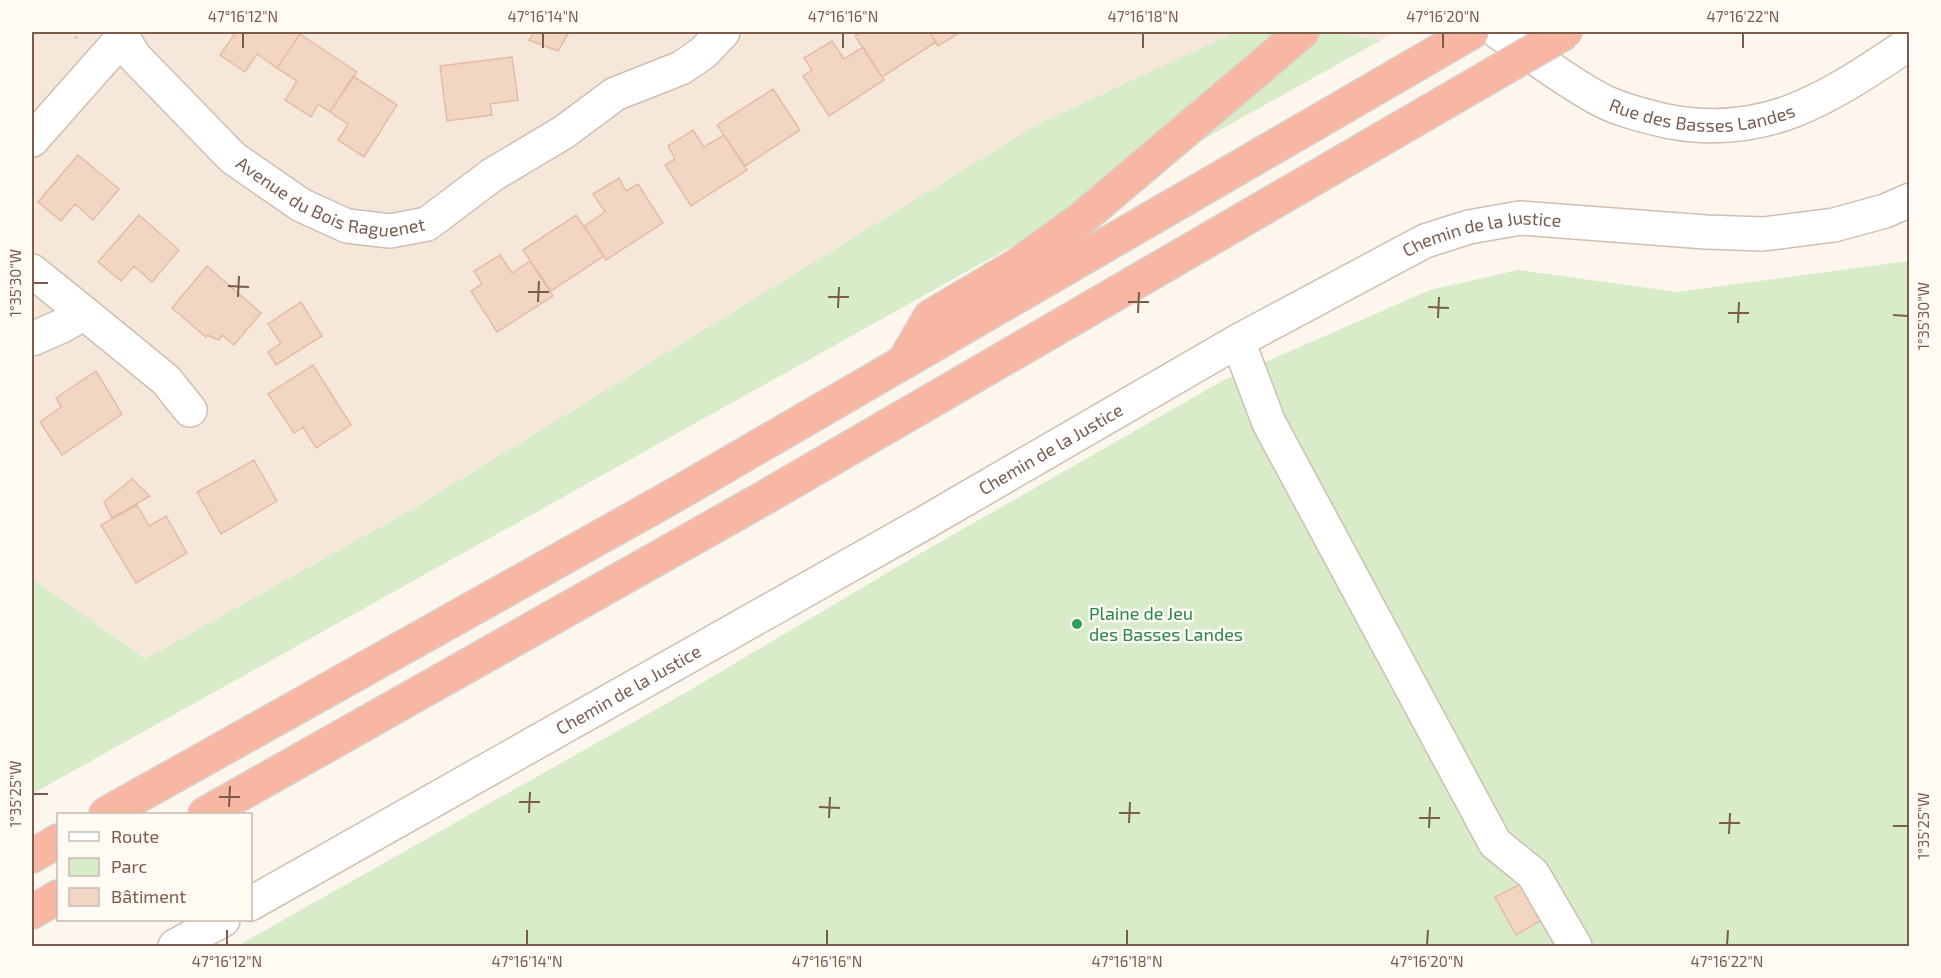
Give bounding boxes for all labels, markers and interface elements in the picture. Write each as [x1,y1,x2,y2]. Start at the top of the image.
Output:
text: 47°16'12"N [208,7,278,25]
text: 47°16'14"N [507,7,579,25]
text: 47°16'16"N [808,7,878,25]
text: 47°16'18"N [1108,7,1178,25]
text: 47°16'20"N [1406,7,1480,25]
text: 47°16'22"N [1707,7,1779,25]
street label: Rue des Basses Landes [1606,93,1798,136]
street label: Avenue du Bois Raguenet [232,152,427,241]
street label: Chemin de la Justice [1398,206,1562,261]
text: 1°35'30"W [6,249,24,317]
text: 1°35'30"W [1914,282,1932,350]
street label: Chemin de la Justice [974,398,1127,499]
place label: Plaine de Jeu des Basses Landes [1089,602,1243,645]
marker: Plaine de Jeu des Basses Landes [1070,617,1084,631]
street label: Chemin de la Justice [552,639,705,739]
text: 1°35'25"W [6,761,24,827]
text: 1°35'25"W [1914,793,1932,859]
legend [57,813,252,921]
text: Route [111,825,159,847]
text: Parc [111,855,147,877]
text: Bâtiment [111,885,186,907]
text: 47°16'12"N [192,952,262,970]
text: 47°16'14"N [491,952,563,970]
text: 47°16'16"N [792,952,862,970]
text: 47°16'18"N [1092,952,1162,970]
text: 47°16'20"N [1390,952,1464,970]
text: 47°16'22"N [1691,952,1763,970]

